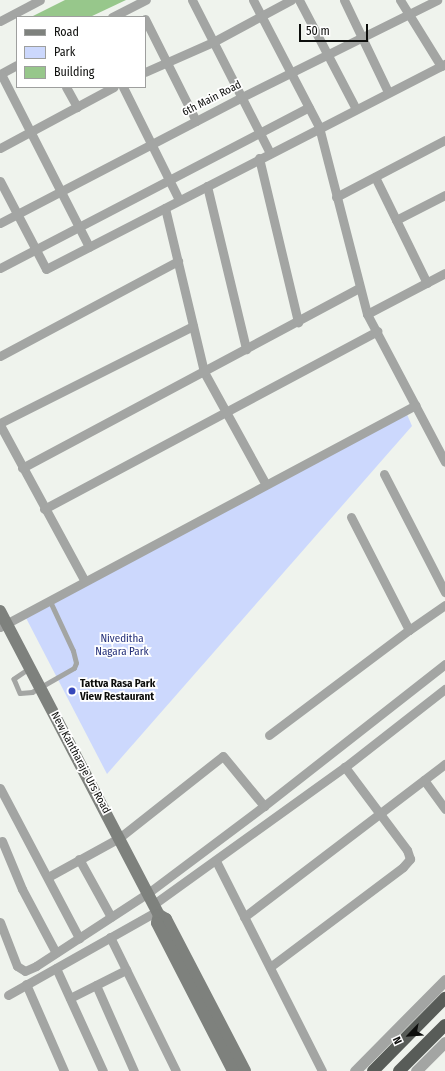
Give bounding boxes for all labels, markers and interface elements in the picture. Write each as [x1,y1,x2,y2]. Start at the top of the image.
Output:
legend [16,16,146,88]
scale bar [301,16,370,42]
text: 50 m [306,24,330,38]
text: Road [54,25,79,39]
text: Park [54,45,75,59]
text: Building [54,65,94,79]
street label: 6th Main Road [180,78,244,120]
park label: Niveditha Nagara Park [95,633,149,659]
place label: Tattva Rasa Park View Restaurant [80,678,155,704]
marker: Tattva Rasa Park View Restaurant [67,686,77,696]
street label: New Kantharaje Urs Road [48,710,112,816]
north arrow [389,1015,429,1055]
text: N [390,1035,405,1046]

